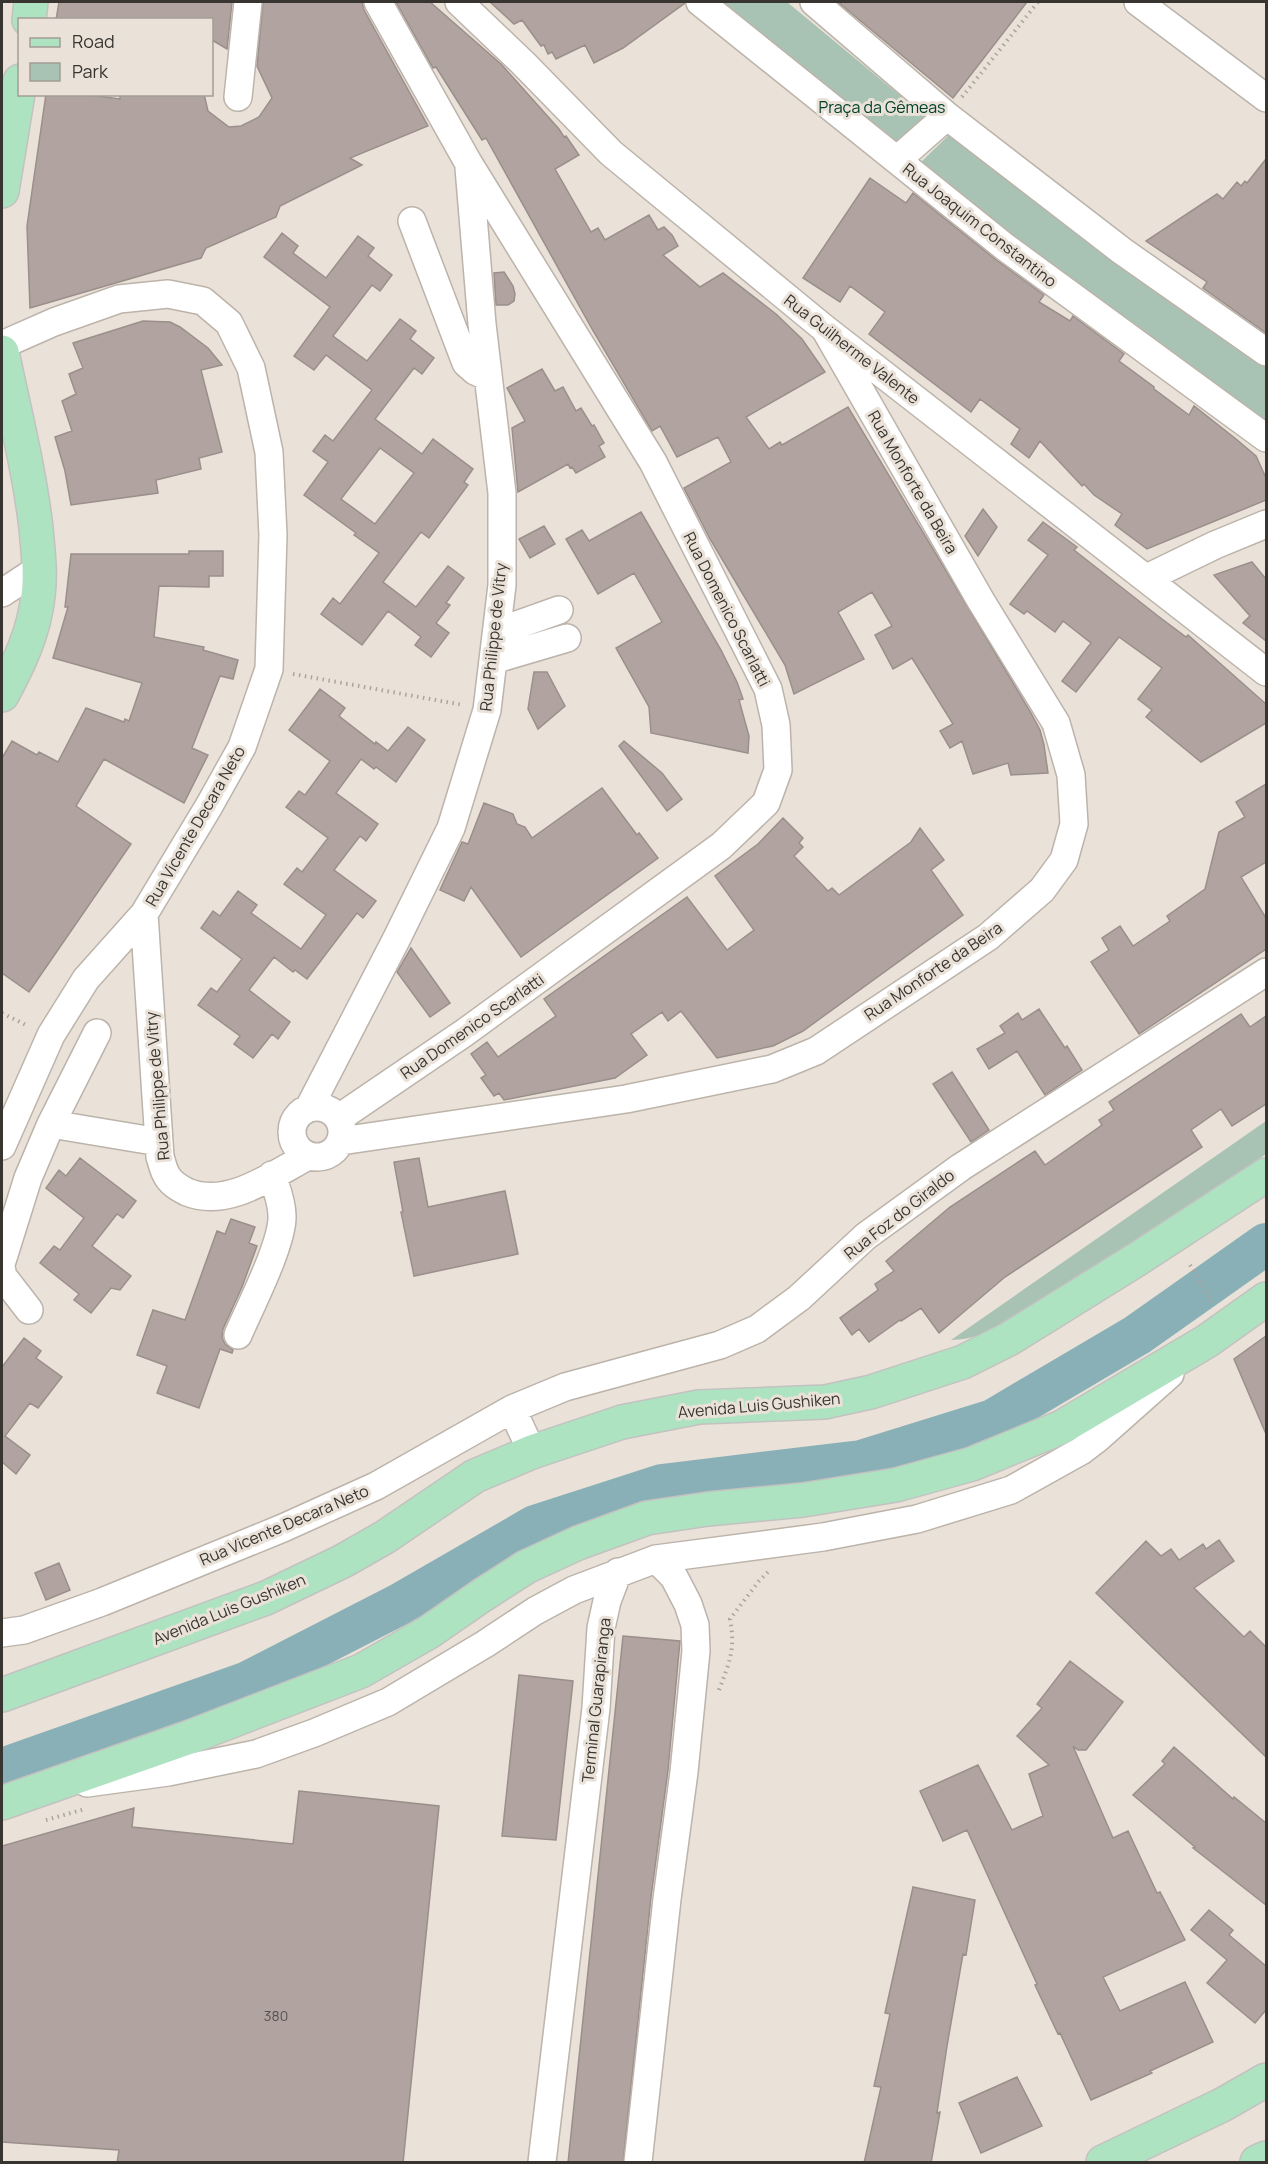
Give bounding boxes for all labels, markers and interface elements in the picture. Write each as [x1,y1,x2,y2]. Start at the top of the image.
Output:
legend [18,18,213,96]
text: Road [72,29,115,53]
text: Park [72,59,109,83]
park label: Praça da Gêmeas [819,96,945,118]
street label: Rua Joaquim Constantino [899,158,1061,292]
street label: Rua Guilherme Valente [780,289,924,409]
street label: Rua Monforte da Beira [863,406,963,558]
street label: Rua Domenico Scarlatti [678,528,776,690]
street label: Rua Philippe de Vitry [474,561,512,712]
street label: Rua Vicente Decara Neto [140,742,250,910]
street label: Rua Monforte da Beira [860,917,1006,1025]
street label: Rua Domenico Scarlatti [396,968,548,1084]
street label: Rua Philippe de Vitry [139,1010,174,1161]
street label: Rua Foz do Giraldo [839,1164,959,1264]
street label: Avenida Luis Gushiken [677,1387,841,1423]
street label: Rua Vicente Decara Neto [196,1479,372,1571]
street label: Avenida Luis Gushiken [149,1568,309,1650]
street label: Terminal Guarapiranga [576,1617,616,1783]
house number: 380 [264,2006,288,2025]

